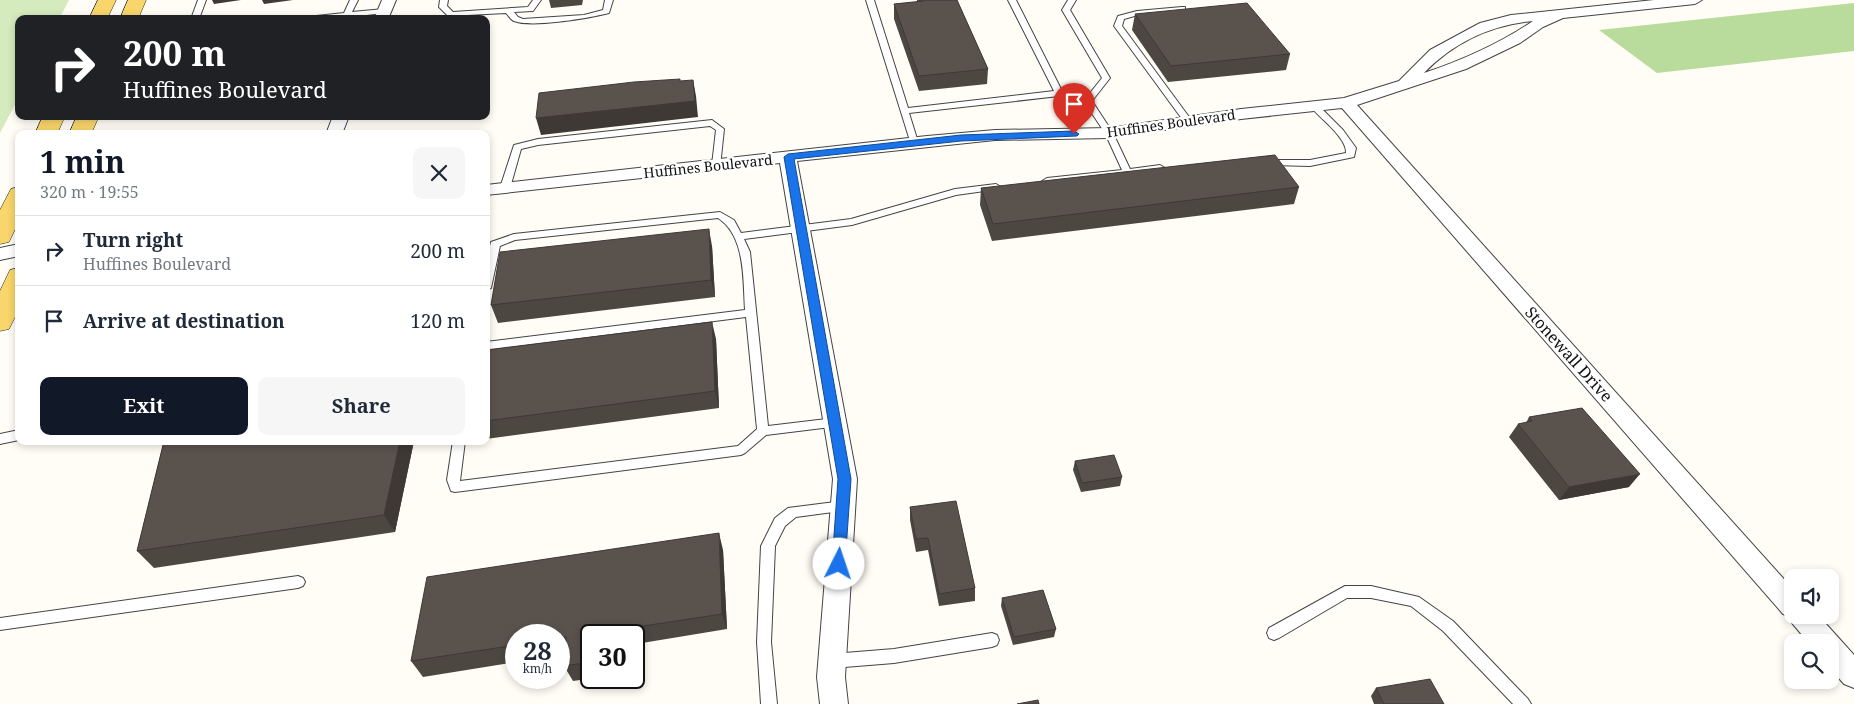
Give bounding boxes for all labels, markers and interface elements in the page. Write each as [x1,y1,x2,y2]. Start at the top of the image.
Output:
text: 200 m [123,29,226,76]
icon: right [40,35,105,100]
text: Huffines Boulevard [123,74,327,104]
pin [1053,83,1095,134]
icon: arrive [1060,90,1088,118]
street label: Huffines Boulevard [1105,105,1237,141]
text: 1 min [40,141,125,182]
button: close [413,147,465,199]
street label: Huffines Boulevard [643,150,774,182]
text: 320 m · 19:55 [40,181,139,203]
text: Turn right [83,227,183,253]
icon: right [40,237,68,265]
text: 200 m [410,238,465,264]
text: Huffines Boulevard [83,253,231,275]
street label: Stonewall Drive [1520,302,1618,406]
icon: arrive [40,307,68,335]
text: Arrive at destination [83,308,285,334]
text: 120 m [410,308,465,334]
button: Exit [40,377,248,435]
button: Share [258,377,465,435]
position arrow [812,537,864,589]
map controls [1784,569,1839,689]
button: sound [1784,569,1839,624]
speed limit sign: 30 [580,624,645,689]
text: 28 [523,633,552,667]
button: search [1784,634,1839,689]
text: km/h [523,660,552,677]

